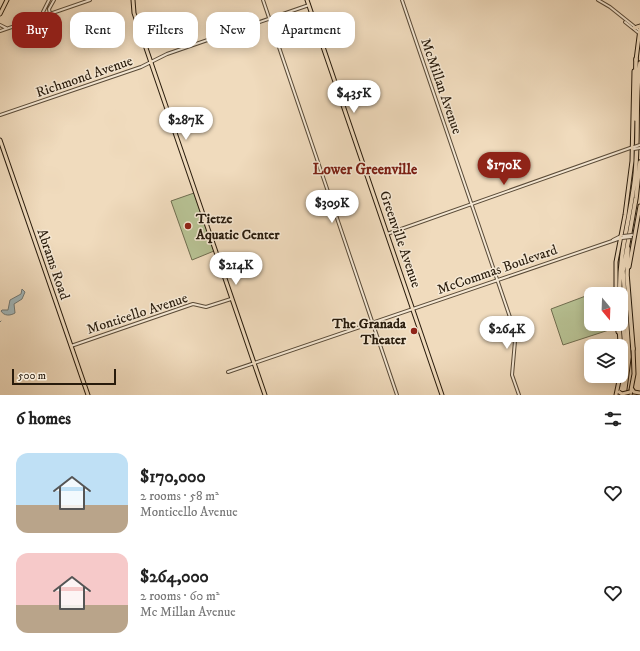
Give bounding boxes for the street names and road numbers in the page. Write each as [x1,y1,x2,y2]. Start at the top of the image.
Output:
street label: McMillan Avenue [416,36,466,137]
street label: Richmond Avenue [34,52,135,102]
street label: Greenville Avenue [375,189,425,290]
street label: Abrams Road [33,227,74,302]
street label: McCommas Boulevard [435,241,560,299]
street label: Monticello Avenue [85,289,190,339]

